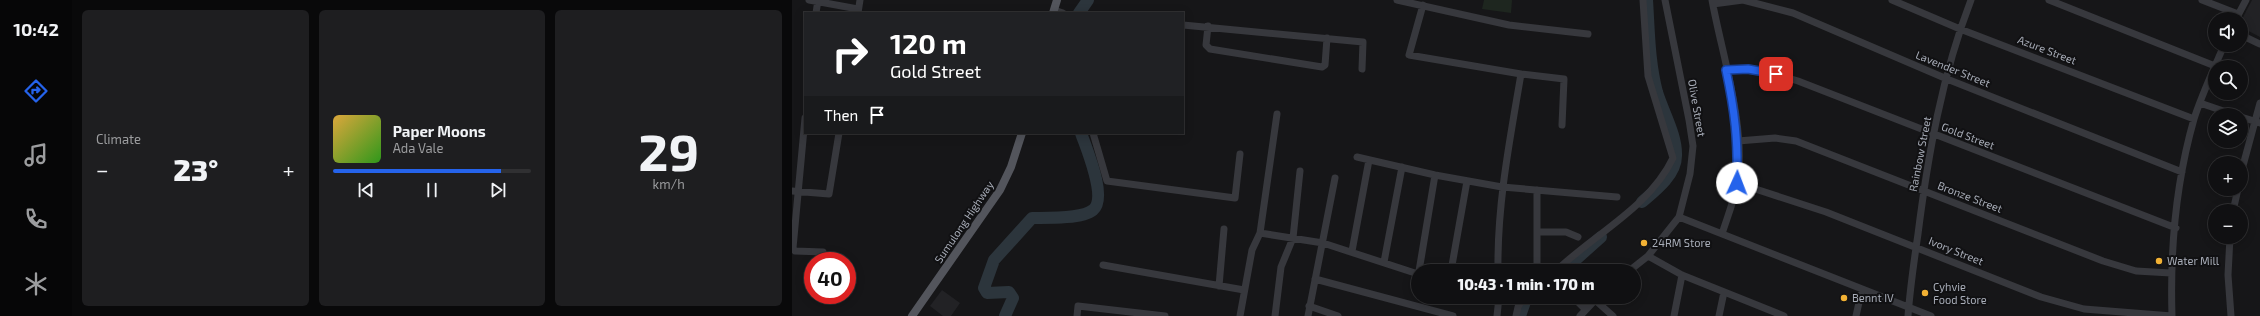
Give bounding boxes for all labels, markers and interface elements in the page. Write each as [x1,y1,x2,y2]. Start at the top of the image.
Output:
map controls [2208,12,2248,244]
button: sound [2208,12,2248,52]
text: 10:42 [13,18,59,40]
text: 120 m [890,26,967,60]
icon: right [824,28,876,80]
street label: Azure Street [2016,32,2078,67]
street label: Lavender Street [1914,48,1992,89]
pin [1759,57,1793,91]
text: Gold Street [890,60,981,82]
button: search [2208,60,2248,100]
icon: arrive [1765,63,1787,85]
icon: directions [22,77,50,105]
street label: Olive Street [1686,78,1709,138]
icon: arrive [866,104,888,126]
text: Then [824,106,858,124]
button: layers [2208,108,2248,148]
street label: Rainbow Street [1906,115,1933,193]
text: 29 [638,119,699,181]
street label: Gold Street [1940,119,1997,152]
text: Paper Moons [393,122,486,140]
text: Climate [96,131,141,147]
text: Ada Vale [393,140,443,156]
icon: music [22,141,50,169]
text: 23° [173,151,218,187]
text: − [96,156,109,182]
text: + [283,156,295,182]
button: + [2208,156,2248,196]
position arrow [1716,162,1758,204]
text: km/h [653,176,685,192]
street label: Sumulong Highway [931,178,996,265]
street label: Bronze Street [1936,178,2004,215]
icon: previous [355,179,377,201]
icon: pause [421,179,443,201]
icon: next [487,179,509,201]
button: − [2208,204,2248,244]
icon: phone [22,205,50,233]
street label: Ivory Street [1927,234,1985,267]
place label: 24RM Store [1652,236,1711,249]
marker: 24RM Store [1639,238,1649,248]
speed limit sign: 40 [804,252,856,304]
place label: Water Mill [2167,254,2220,267]
marker: Water Mill [2154,256,2164,266]
icon: climate [22,270,50,298]
text: 10:43 · 1 min · 170 m [1457,275,1595,293]
place label: Cyhvie Food Store [1933,280,1987,306]
marker: Cyhvie Food Store [1920,288,1930,298]
place label: Bennt IV [1852,291,1894,304]
marker: Bennt IV [1839,293,1849,303]

